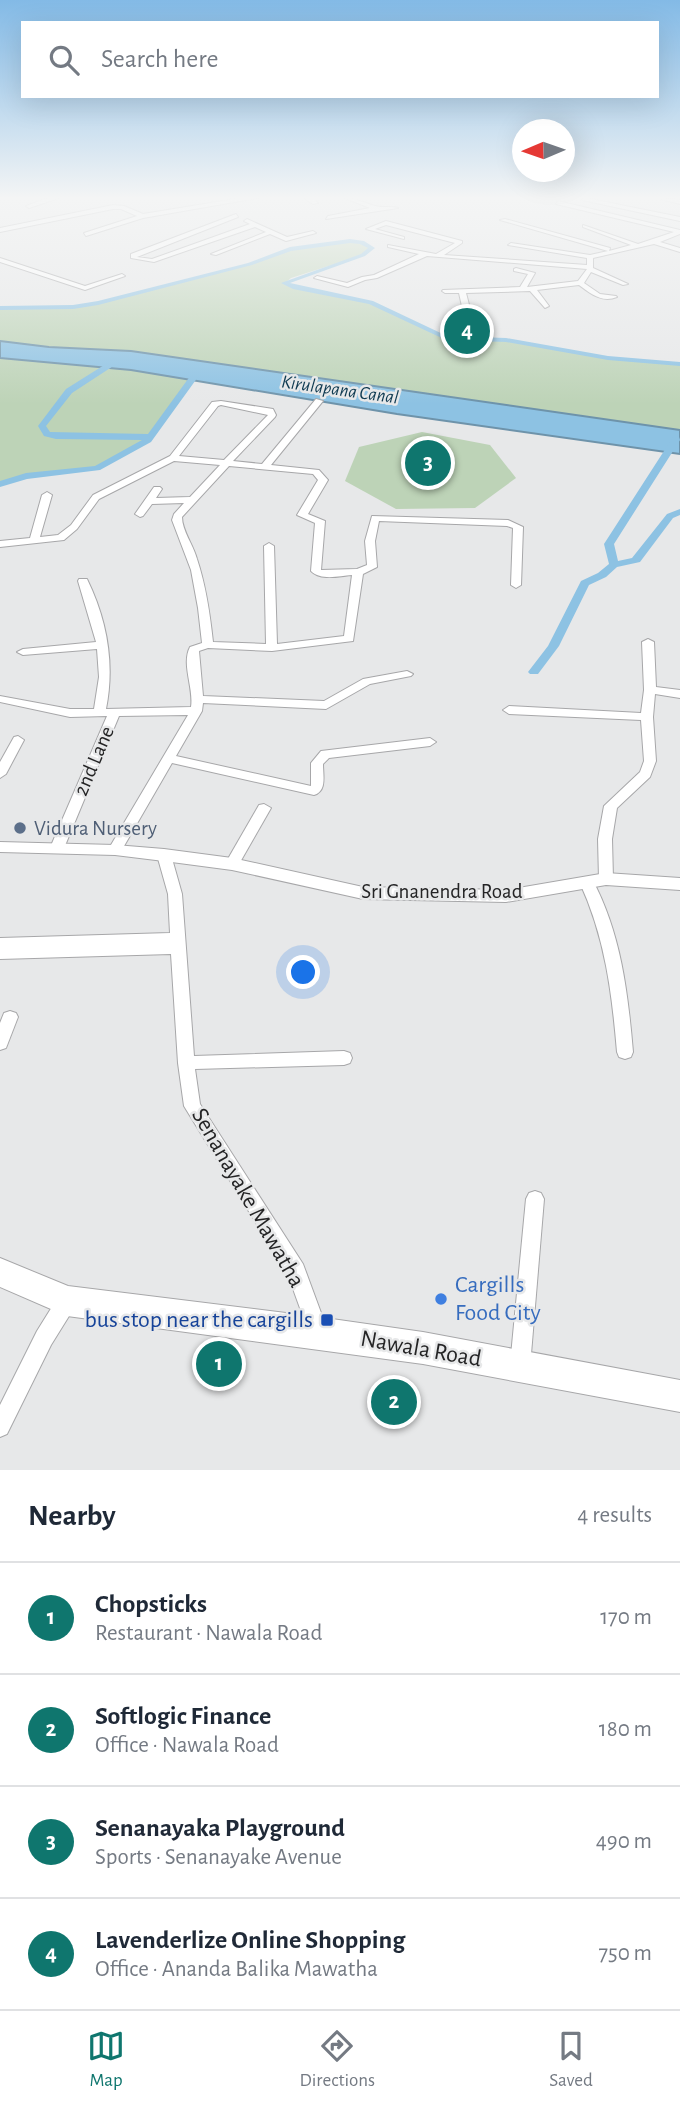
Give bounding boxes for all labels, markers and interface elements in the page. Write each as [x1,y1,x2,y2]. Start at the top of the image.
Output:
search box [21,21,659,98]
icon: search [45,41,83,79]
text: Search here [101,46,219,72]
north arrow [512,119,575,182]
pin: 4 [444,305,490,357]
water label: Kirulapana Canal [280,372,400,408]
pin: 3 [405,437,451,489]
street label: 2nd Lane [70,723,118,799]
place label: Vidura Nursery [34,818,157,839]
marker: Vidura Nursery [12,820,28,836]
street label: Sri Gnanendra Road [361,881,523,902]
your location [286,955,320,989]
street label: Senanayake Mawatha [187,1104,309,1292]
place label: Cargills Food City [455,1273,541,1325]
marker: Cargills Food City [433,1291,449,1307]
place label: bus stop near the cargills [84,1308,313,1332]
marker: bus stop near the cargills [319,1312,335,1328]
street label: Nawala Road [359,1327,483,1371]
pin: 1 [196,1338,242,1390]
pin: 2 [371,1376,417,1428]
text: Nearby [28,1501,116,1531]
text: 4 results [577,1504,652,1527]
text: Chopsticks [95,1591,207,1617]
text: 1 [47,1606,55,1629]
text: 170 m [600,1606,652,1629]
text: Restaurant · Nawala Road [95,1622,322,1645]
text: Softlogic Finance [95,1703,271,1729]
text: 2 [46,1718,56,1741]
text: 180 m [599,1718,652,1741]
text: Office · Nawala Road [95,1734,279,1757]
text: Senanayaka Playground [95,1815,345,1841]
text: 3 [46,1830,56,1853]
text: 490 m [596,1830,652,1853]
text: Sports · Senanayake Avenue [95,1846,342,1869]
text: Lavenderlize Online Shopping [95,1927,405,1953]
text: 4 [45,1942,57,1965]
text: 750 m [598,1942,652,1965]
text: Office · Ananda Balika Mawatha [95,1958,378,1981]
tab: Map [87,2027,125,2092]
tab: Directions [299,2027,375,2092]
tab: Saved [549,2027,593,2092]

